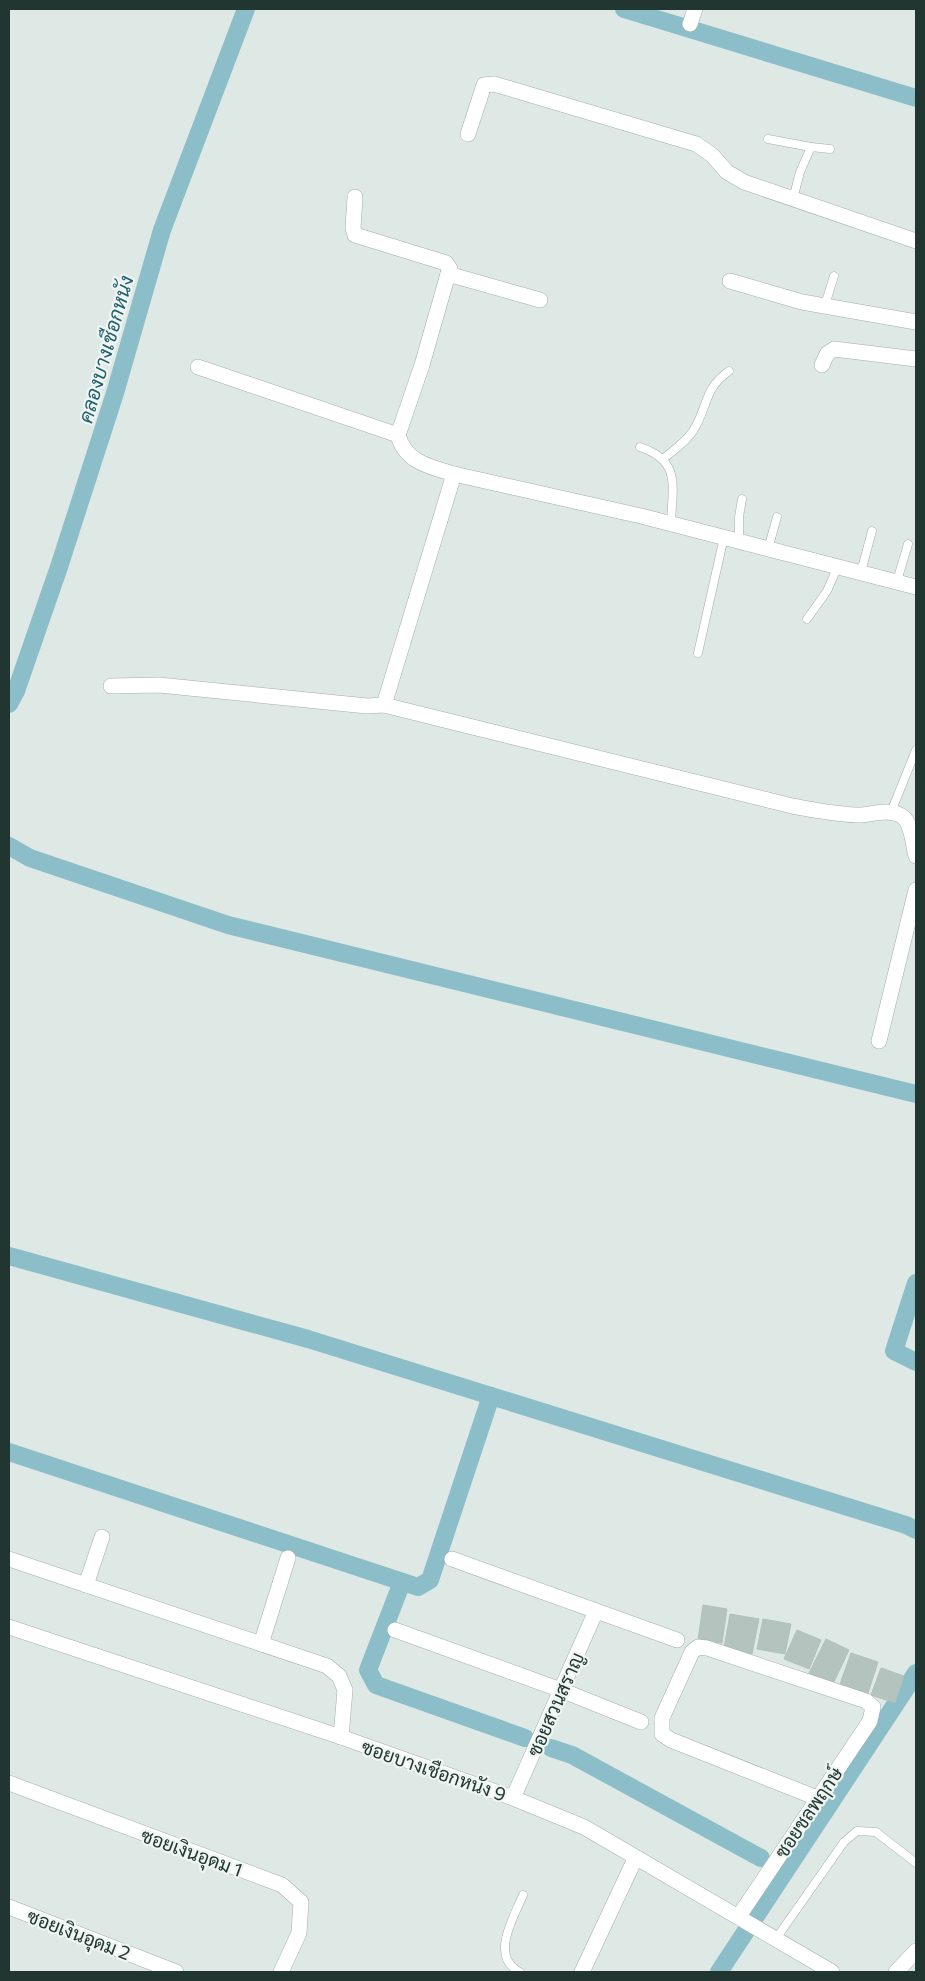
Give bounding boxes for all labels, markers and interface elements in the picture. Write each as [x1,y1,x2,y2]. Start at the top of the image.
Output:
water label: คลองบางเชือกหนัง [72,273,138,425]
street label: ซอยสวนสราญ [522,1648,589,1760]
street label: ซอยบางเชือกหนัง 9 [359,1734,509,1806]
street label: ซอยชลพฤกษ์ [769,1761,848,1862]
street label: ซอยเงินอุดม 1 [137,1823,246,1883]
street label: ซอยเงินอุดม 2 [23,1904,134,1966]

